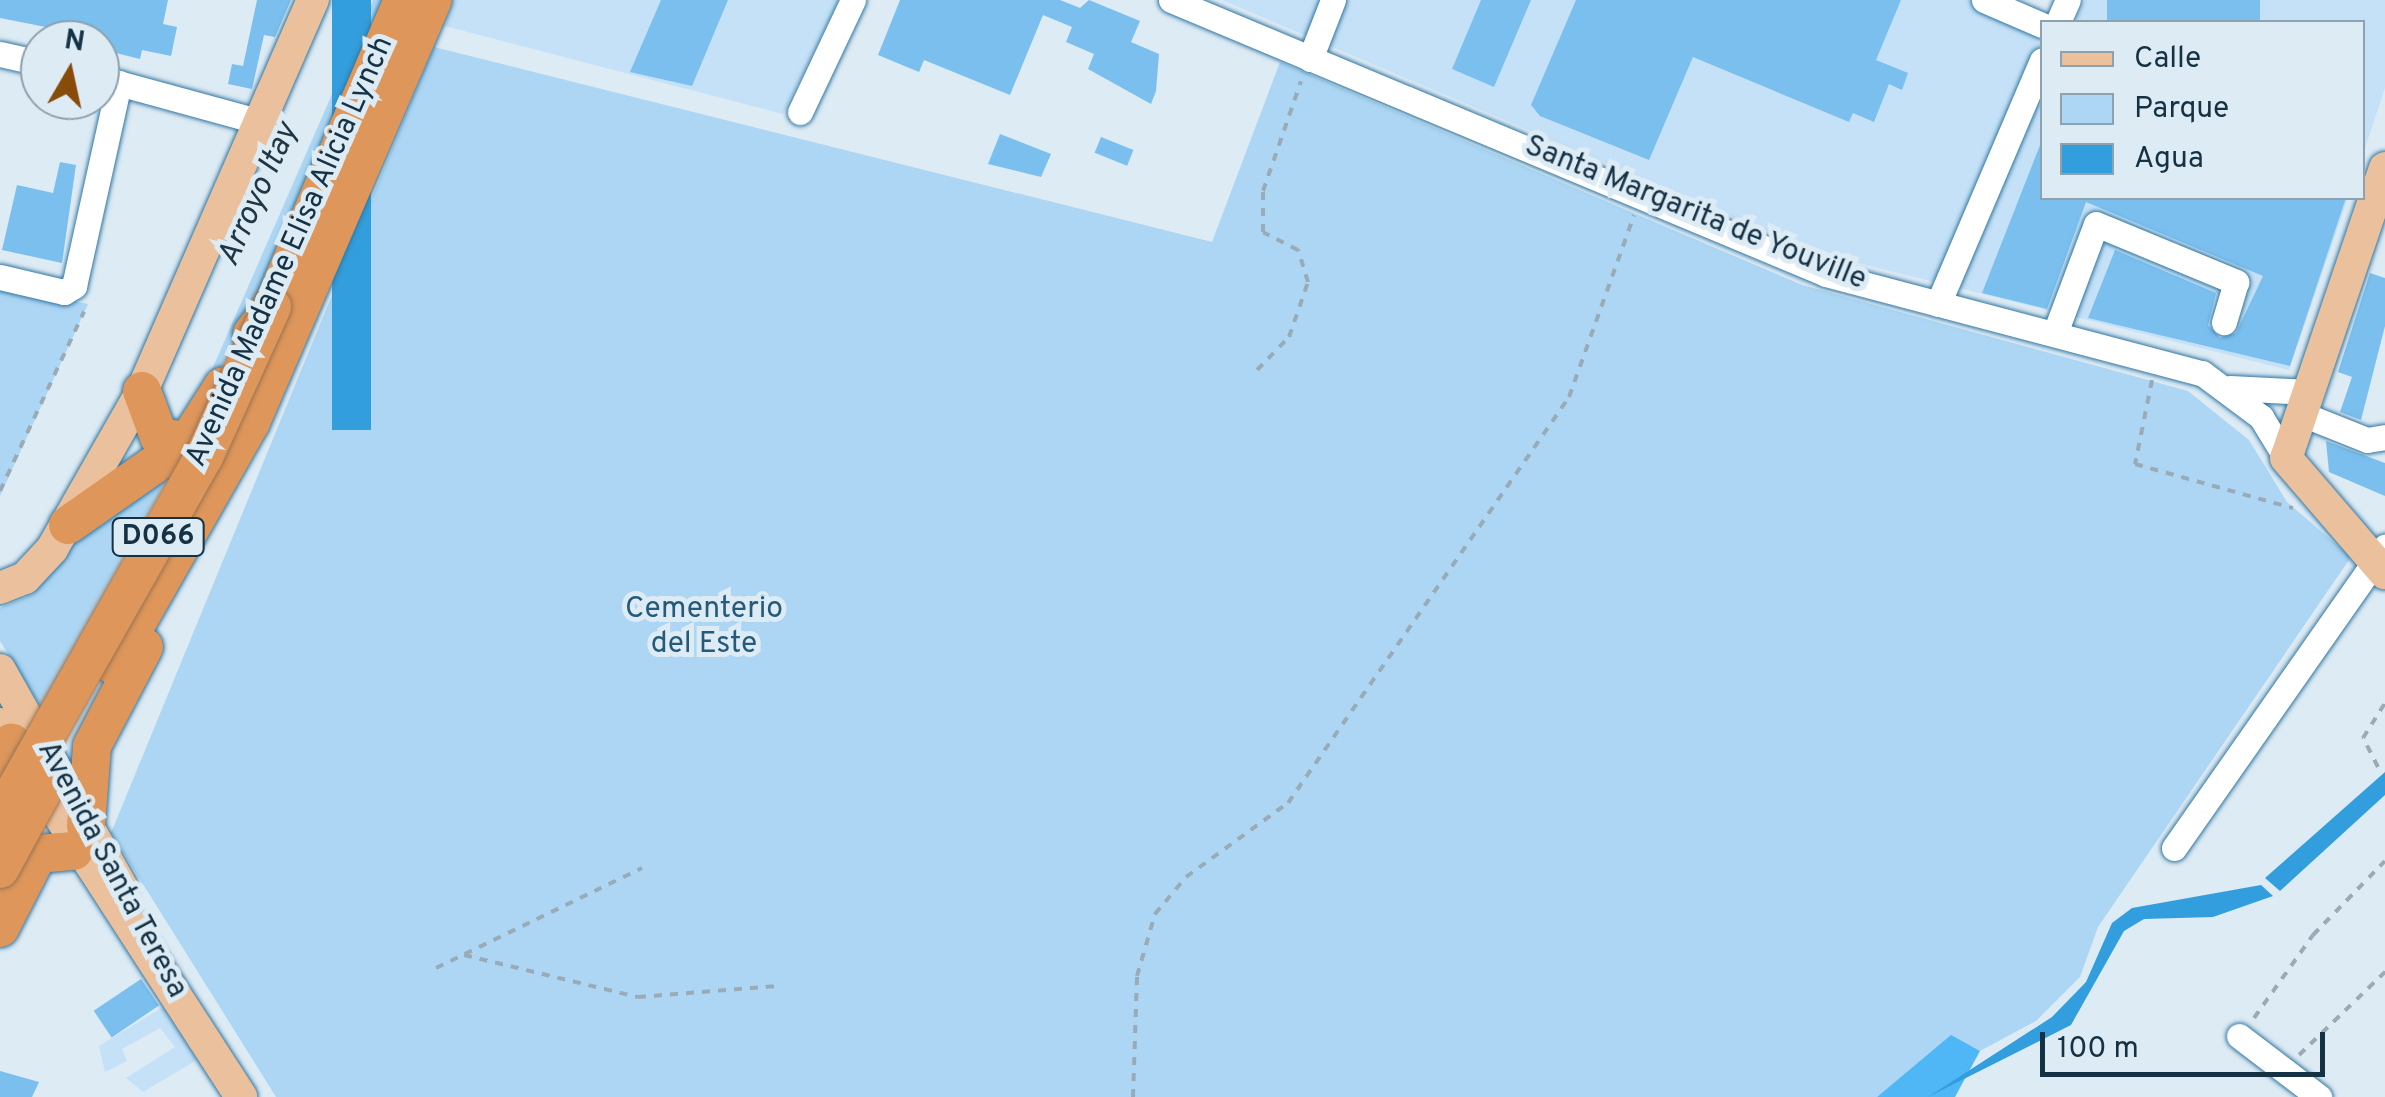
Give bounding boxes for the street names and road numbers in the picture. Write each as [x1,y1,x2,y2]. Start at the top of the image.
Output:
street label: Avenida Madame Elisa Alicia Lynch [179,31,403,473]
street label: Santa Margarita de Youville [1518,129,1872,299]
road number: D066 [110,514,206,560]
street label: Avenida Santa Teresa [28,735,194,1005]

